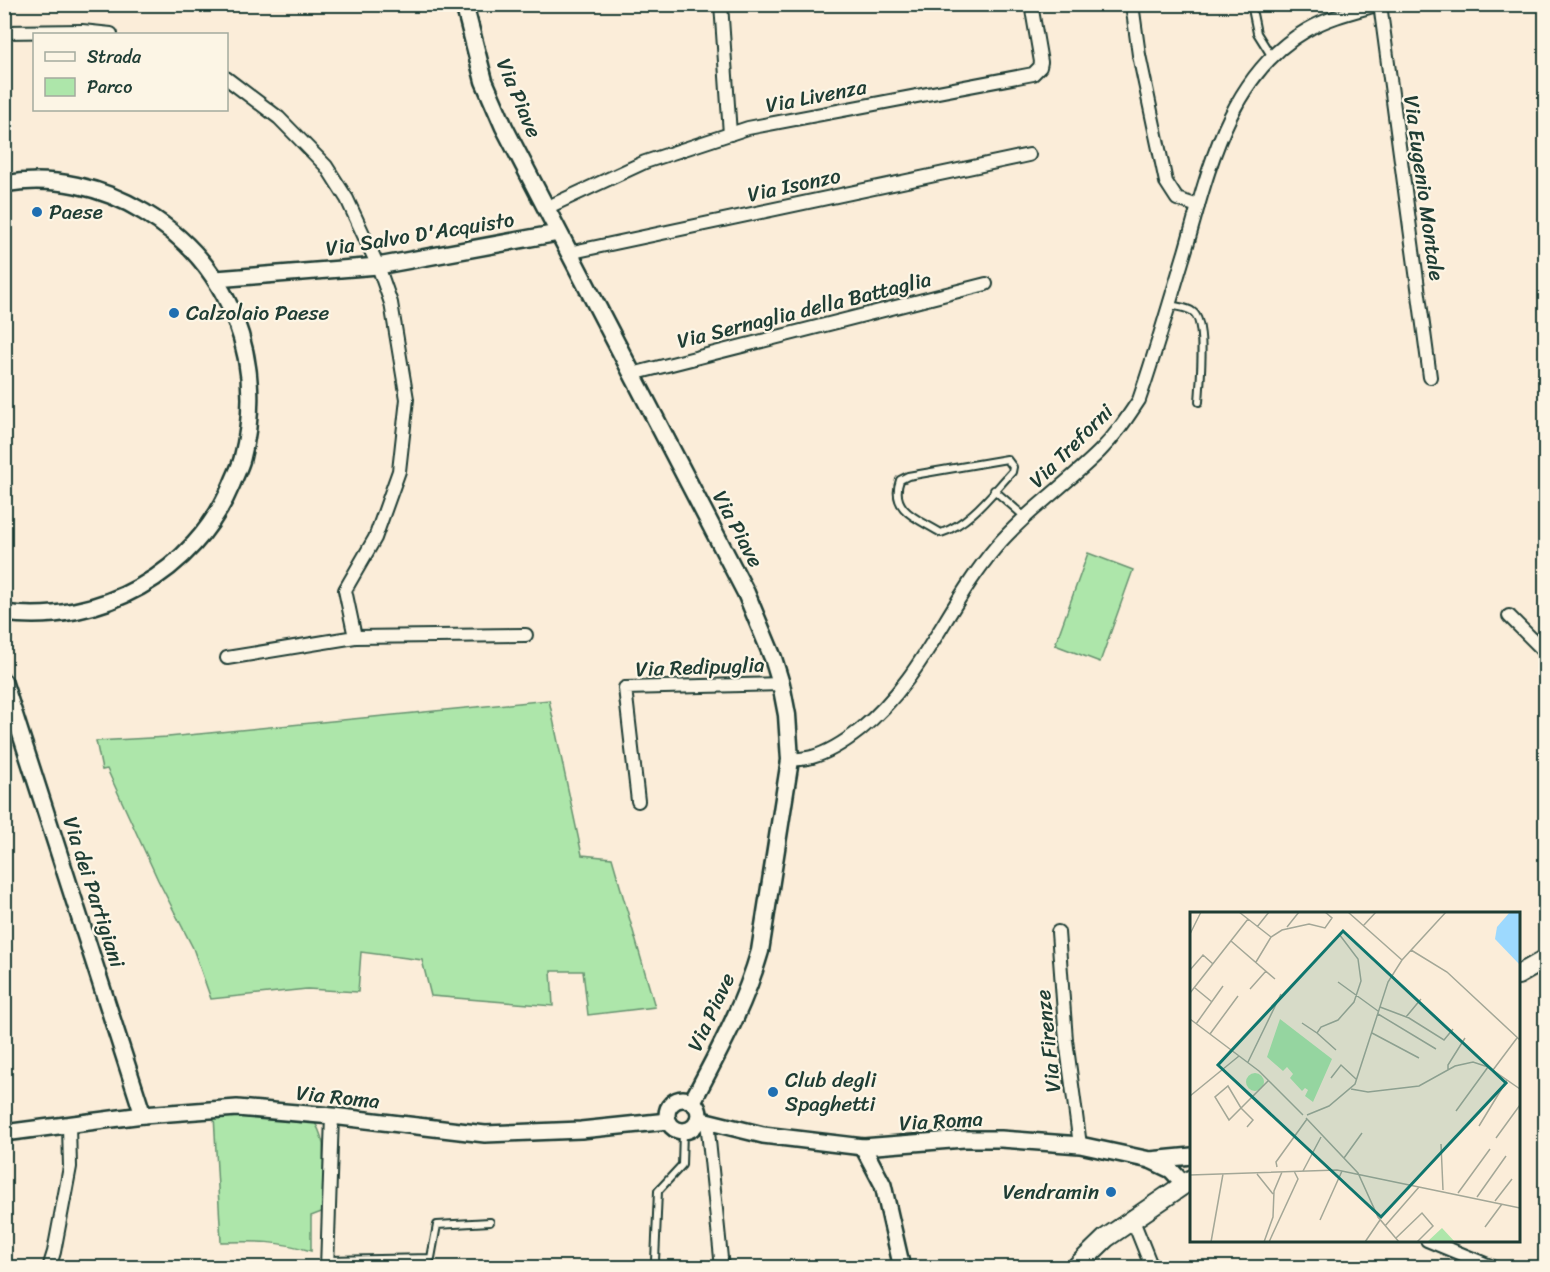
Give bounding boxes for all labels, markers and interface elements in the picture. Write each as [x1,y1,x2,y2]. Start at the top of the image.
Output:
legend [33,33,228,111]
text: Strada [87,41,142,73]
street label: Via Piave [485,52,553,144]
street label: Via Livenza [762,68,870,124]
text: Parco [87,71,132,103]
street label: Via Eugenio Montale [1392,93,1456,283]
street label: Via Isonzo [744,157,845,213]
place label: Paese [49,193,103,231]
street label: Via Salvo D'Acquisto [323,200,517,268]
marker: Paese [30,205,44,219]
street label: Via Sernaglia della Battaglia [673,260,936,360]
place label: Calzolaio Paese [186,294,329,332]
marker: Calzolaio Paese [167,306,181,320]
street label: Via Treforni [1019,394,1123,498]
street label: Via Piave [702,483,774,575]
street label: Via Redipuglia [635,646,766,688]
street label: Via dei Partigiani [52,812,137,974]
inset map [1190,912,1520,1242]
street label: Via Piave [676,966,746,1058]
street label: Via Firenze [1024,988,1072,1094]
place label: Club degli Spaghetti [785,1061,877,1123]
street label: Via Roma [294,1074,382,1120]
marker: Club degli Spaghetti [766,1085,780,1099]
street label: Via Roma [898,1100,984,1142]
place label: Vendramin [1003,1173,1099,1211]
marker: Vendramin [1104,1185,1118,1199]

